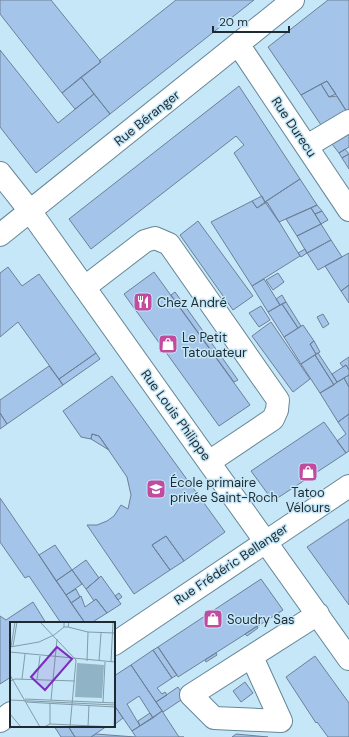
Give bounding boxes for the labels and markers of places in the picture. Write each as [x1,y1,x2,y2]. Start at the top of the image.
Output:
restaurant icon: Chez André [132,291,154,313]
place label: Chez André [157,294,227,311]
place label: Le Petit Tatouateur [182,329,247,361]
shop icon: Le Petit Tatouateur [157,333,179,355]
shop icon: Tatoo Vélours [297,461,319,483]
place label: École primaire privée Saint-Roch [170,473,278,506]
school or university icon: École primaire privée Saint-Roch [145,478,167,500]
place label: Tatoo Vélours [286,484,330,516]
shop icon: Soudry Sas [202,608,224,630]
place label: Soudry Sas [227,611,294,628]

